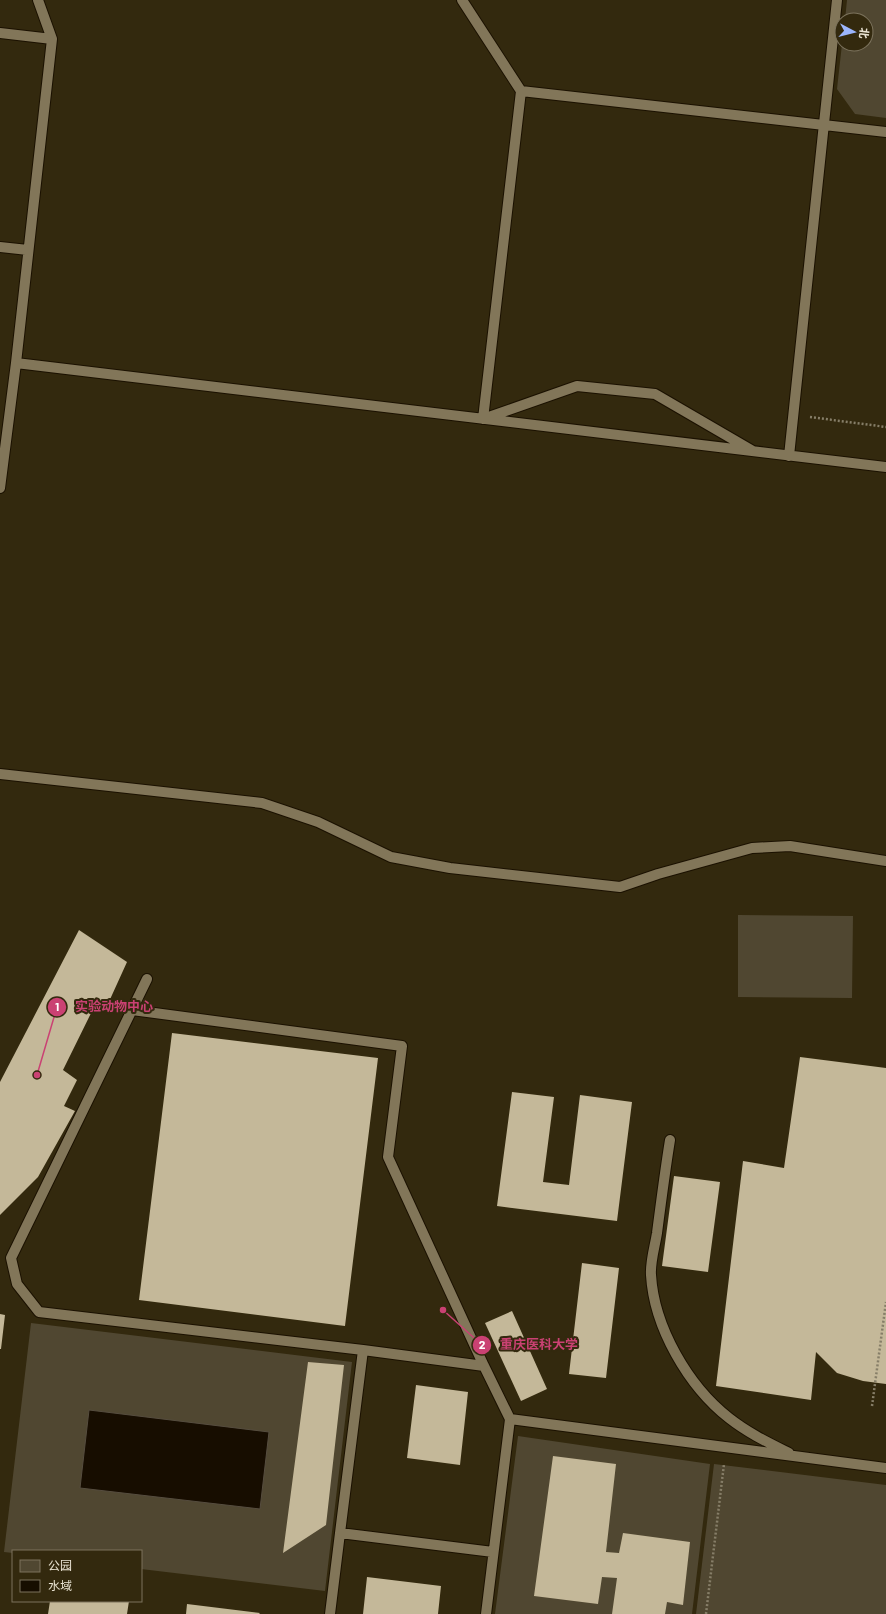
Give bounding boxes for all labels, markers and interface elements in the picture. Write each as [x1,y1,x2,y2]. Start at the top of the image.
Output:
north arrow [834,12,874,52]
text: 北 [857,27,872,40]
callout: 实验动物中心 [47,994,161,1019]
text: 实验动物中心 [75,998,153,1014]
text: 1 [55,999,59,1013]
callout: 重庆医科大学 [472,1332,586,1357]
text: 重庆医科大学 [500,1336,578,1352]
text: 2 [479,1337,486,1351]
legend [12,1550,142,1602]
text: 公园 [48,1558,72,1572]
text: 水域 [48,1578,72,1592]

